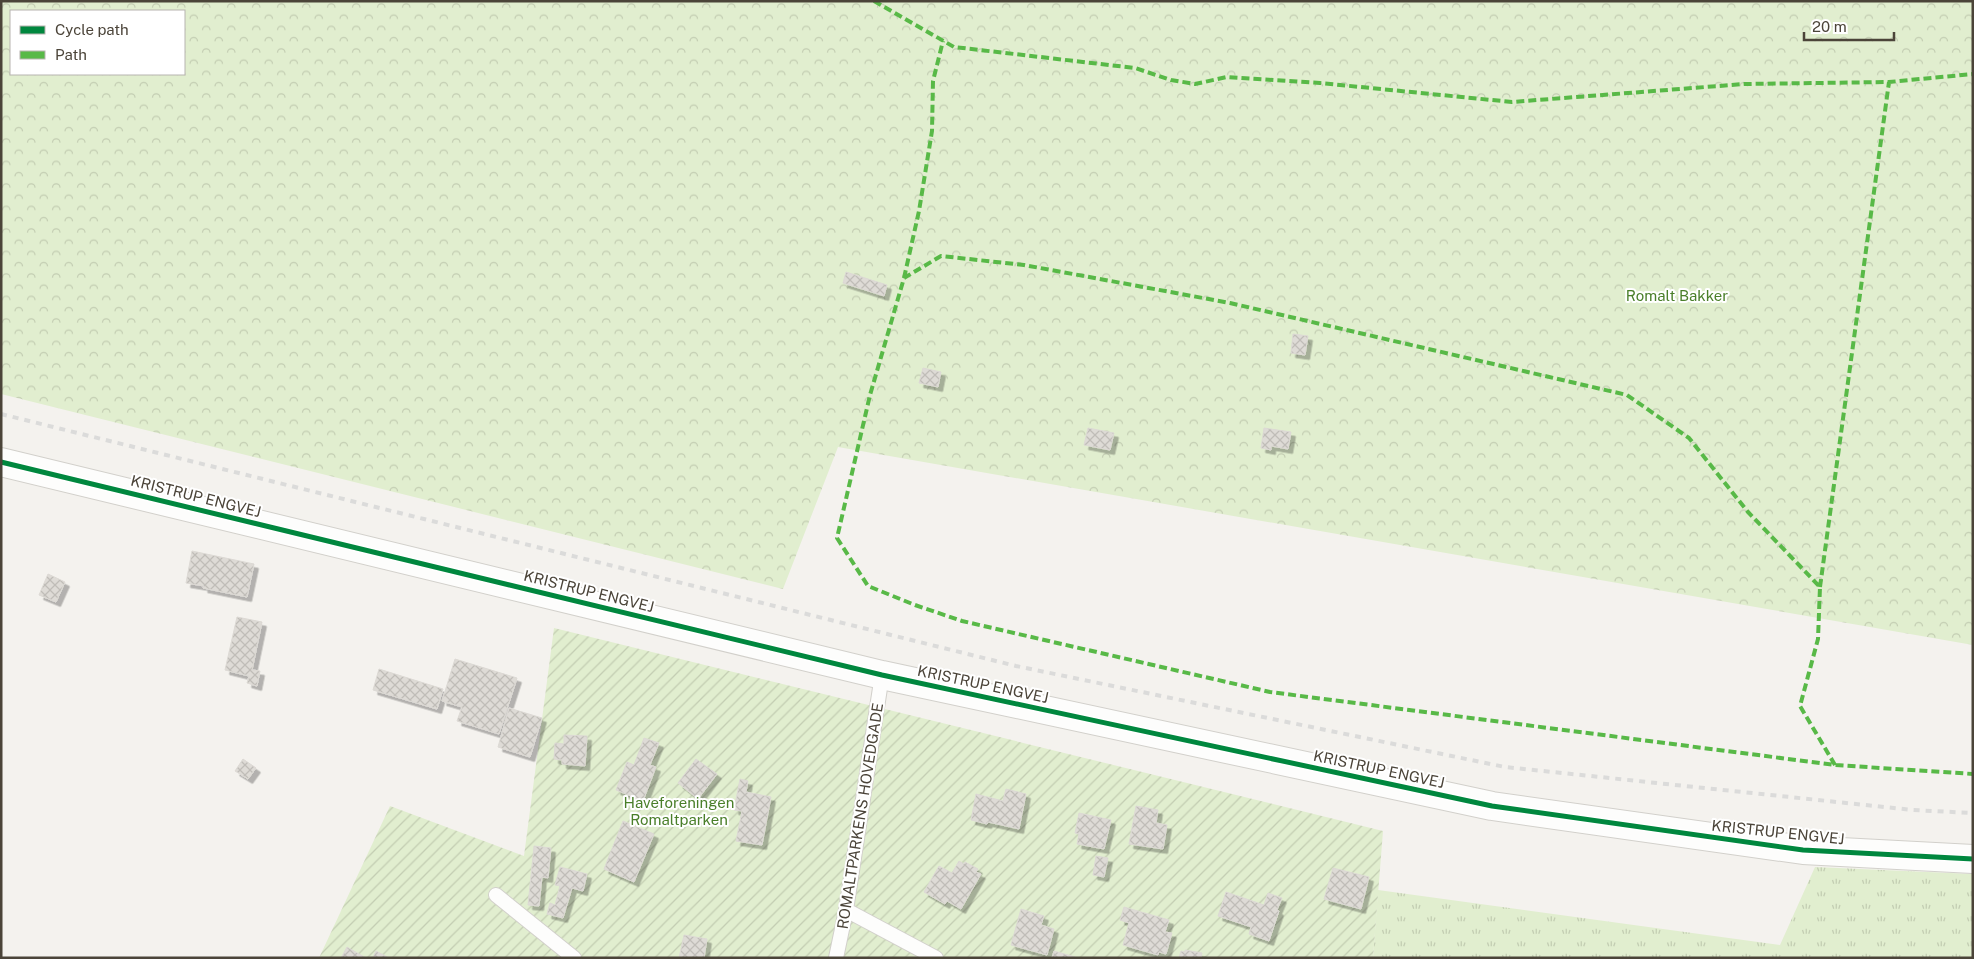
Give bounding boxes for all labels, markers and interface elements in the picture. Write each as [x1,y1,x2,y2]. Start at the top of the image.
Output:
legend [10,10,185,75]
scale bar [1804,10,1894,42]
text: 20 m [1812,18,1847,35]
text: Cycle path [55,21,129,38]
text: Path [55,46,87,63]
park label: Romalt Bakker [1626,287,1728,304]
street label: KRISTRUP ENGVEJ [129,472,263,520]
street label: KRISTRUP ENGVEJ [522,567,656,615]
street label: KRISTRUP ENGVEJ [916,662,1050,706]
street label: ROMALTPARKENS HOVEDGADE [834,702,886,930]
street label: KRISTRUP ENGVEJ [1312,747,1446,791]
park label: Haveforeningen Romaltparken [623,794,735,828]
street label: KRISTRUP ENGVEJ [1711,817,1845,847]

